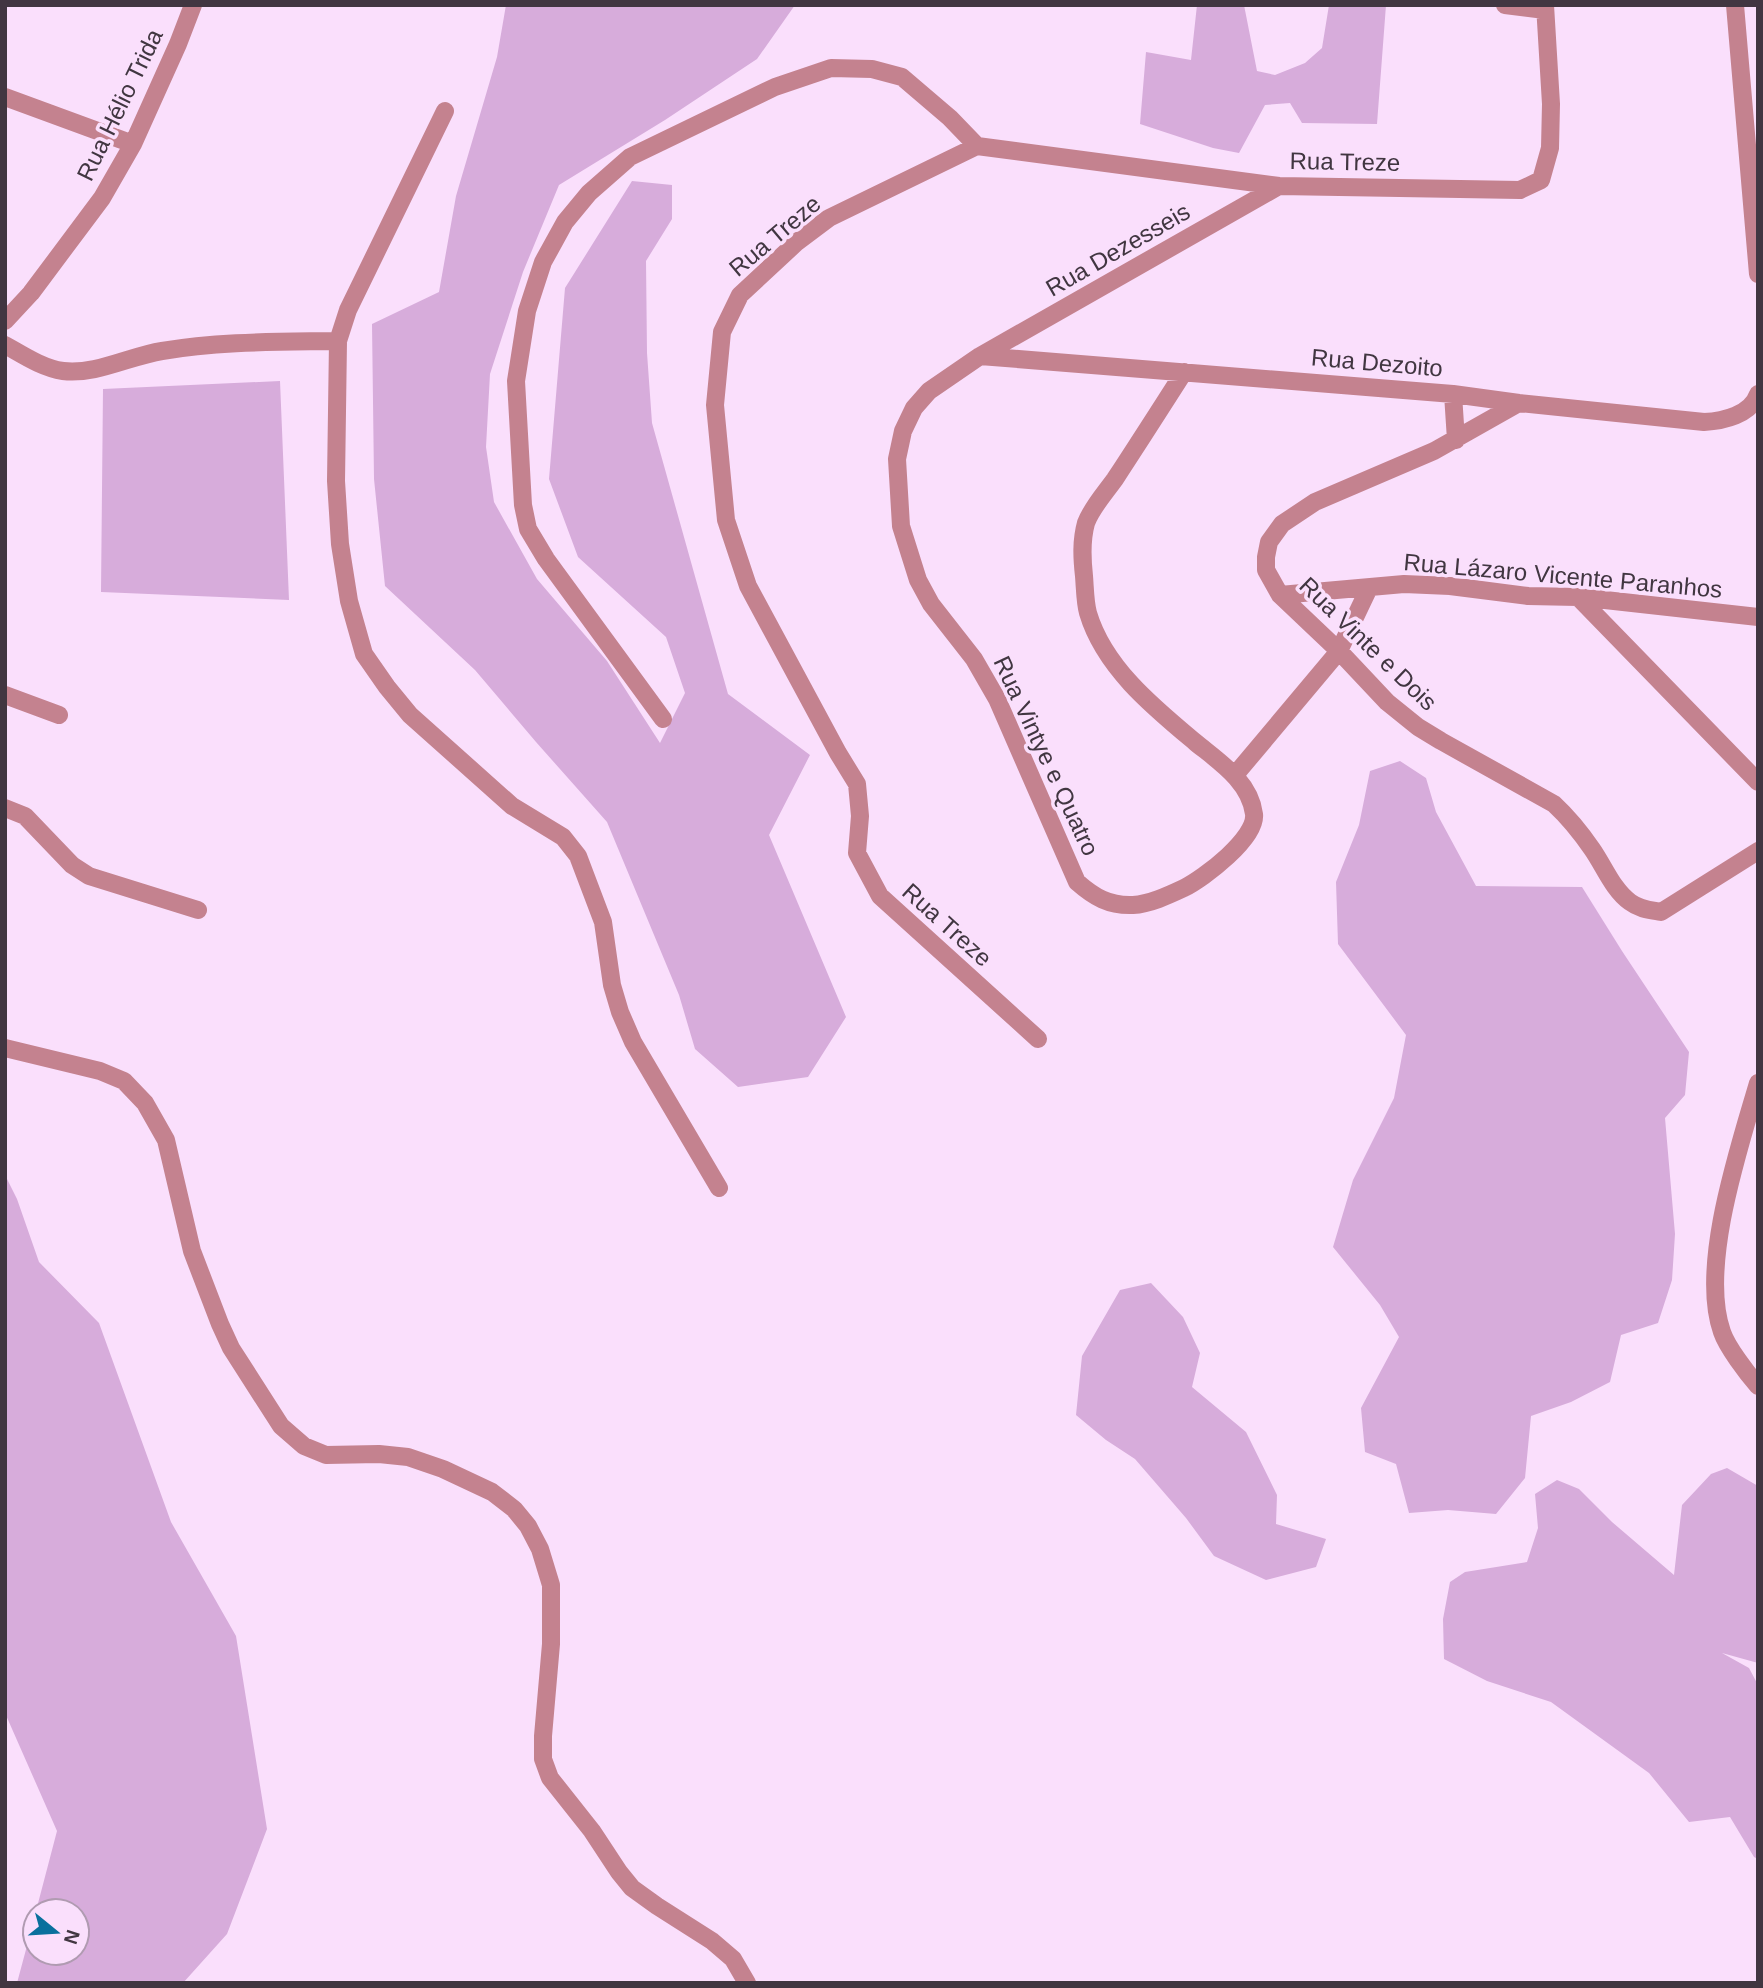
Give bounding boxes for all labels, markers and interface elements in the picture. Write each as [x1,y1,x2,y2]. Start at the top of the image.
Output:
street label: Rua Hélio Trida [71,24,168,185]
street label: Rua Treze [1289,147,1401,176]
street label: Rua Treze [724,190,826,282]
street label: Rua Dezesseis [1041,198,1194,302]
street label: Rua Dezoito [1310,343,1444,382]
street label: Rua Lázaro Vicente Paranhos [1403,548,1724,603]
street label: Rua Vinte e Dois [1294,572,1442,716]
street label: Rua Vintye e Quatro [988,652,1105,860]
street label: Rua Treze [897,878,998,972]
north arrow [21,1897,91,1967]
text: N [60,1927,84,1947]

